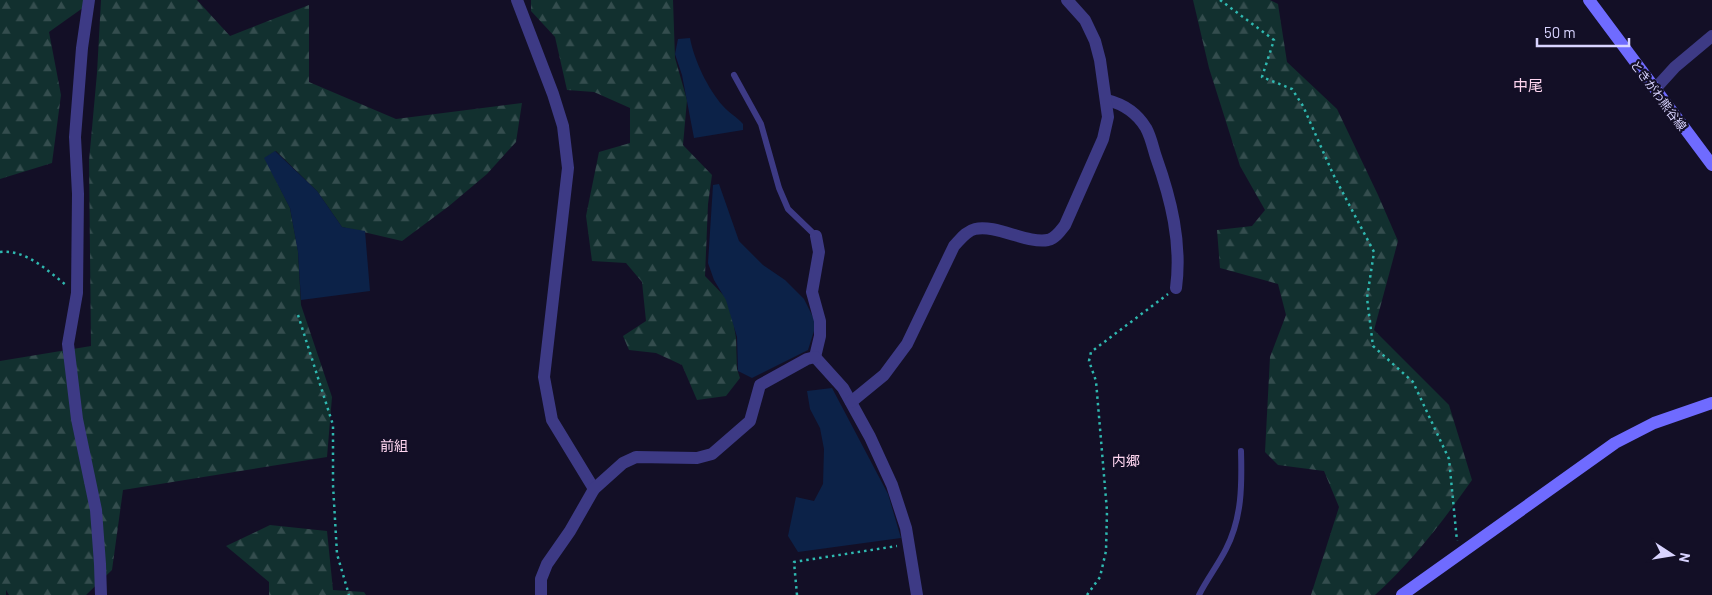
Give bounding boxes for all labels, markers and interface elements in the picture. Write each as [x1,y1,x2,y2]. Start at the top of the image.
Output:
scale bar [1537,15,1630,47]
text: 50 m [1544,23,1576,41]
street label: ときがわ熊谷線 [1628,57,1690,133]
district label: 中尾 [1513,76,1543,94]
district label: 前組 [380,437,408,454]
district label: 内郷 [1112,452,1140,469]
north arrow [1647,530,1697,580]
text: N [1676,551,1694,564]

